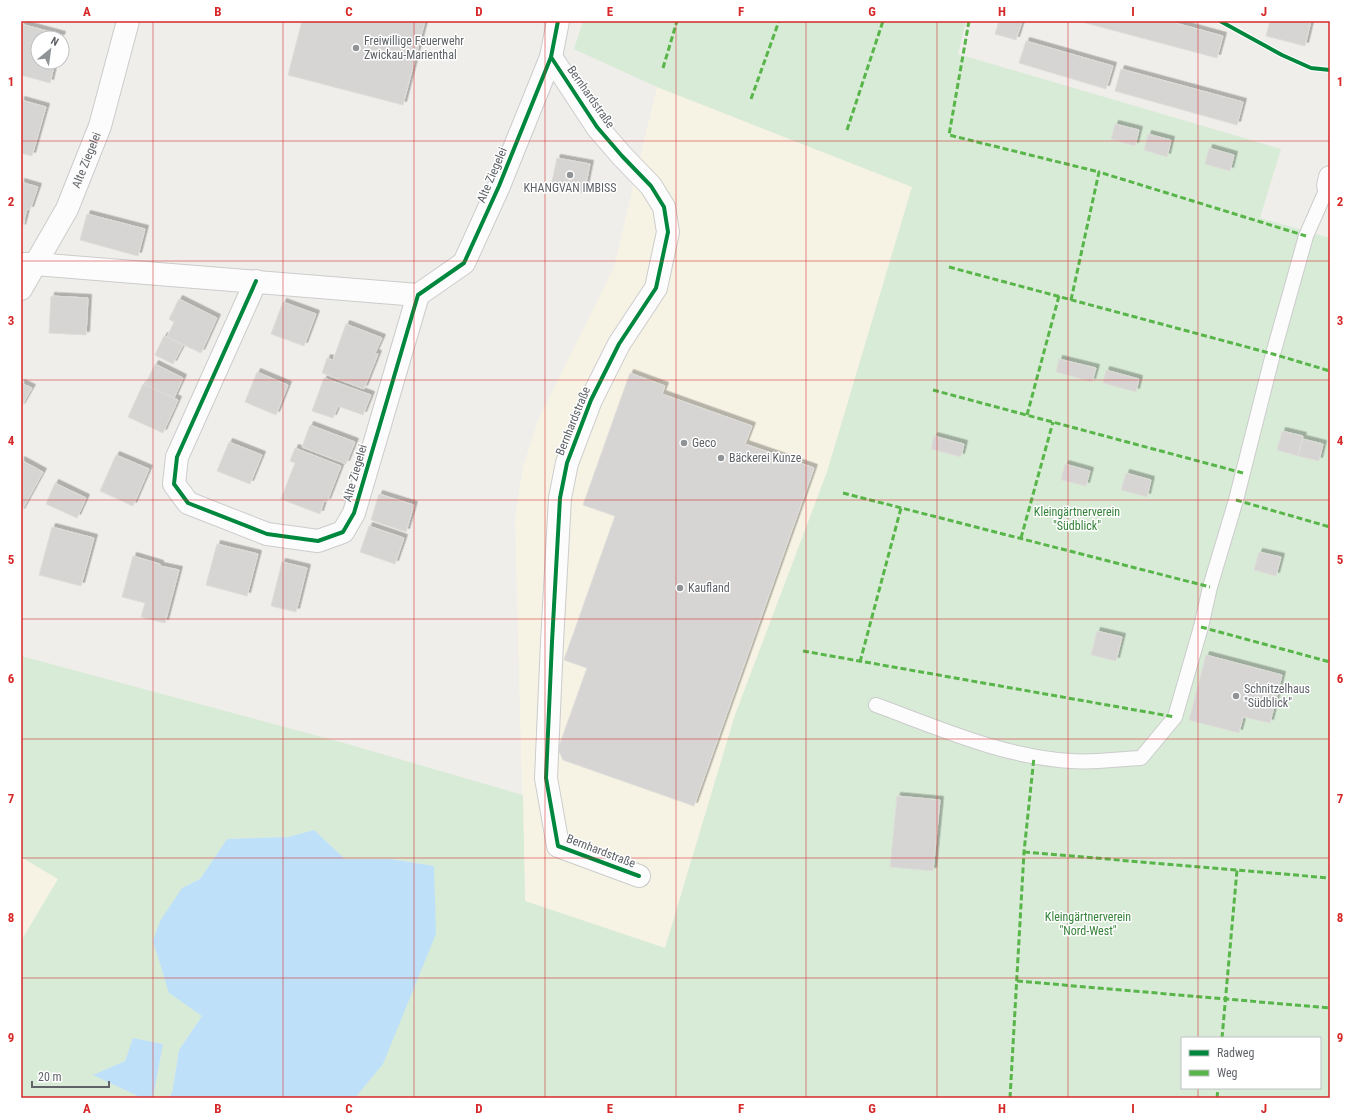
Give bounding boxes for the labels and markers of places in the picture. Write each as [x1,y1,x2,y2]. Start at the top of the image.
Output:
place label: Freiwillige Feuerwehr Zwickau-Marienthal [364,34,464,62]
marker: Freiwillige Feuerwehr Zwickau-Marienthal [351,43,361,53]
marker: KHANGVAN IMBISS [565,170,575,180]
place label: KHANGVAN IMBISS [524,181,617,195]
place label: Geco [692,436,716,450]
marker: Geco [679,438,689,448]
place label: Bäckerei Kunze [729,451,802,465]
marker: Bäckerei Kunze [716,453,726,463]
place label: Kaufland [688,581,730,595]
marker: Kaufland [675,583,685,593]
place label: Schnitzelhaus "Südblick" [1244,682,1310,710]
marker: Schnitzelhaus "Südblick" [1231,691,1241,701]

